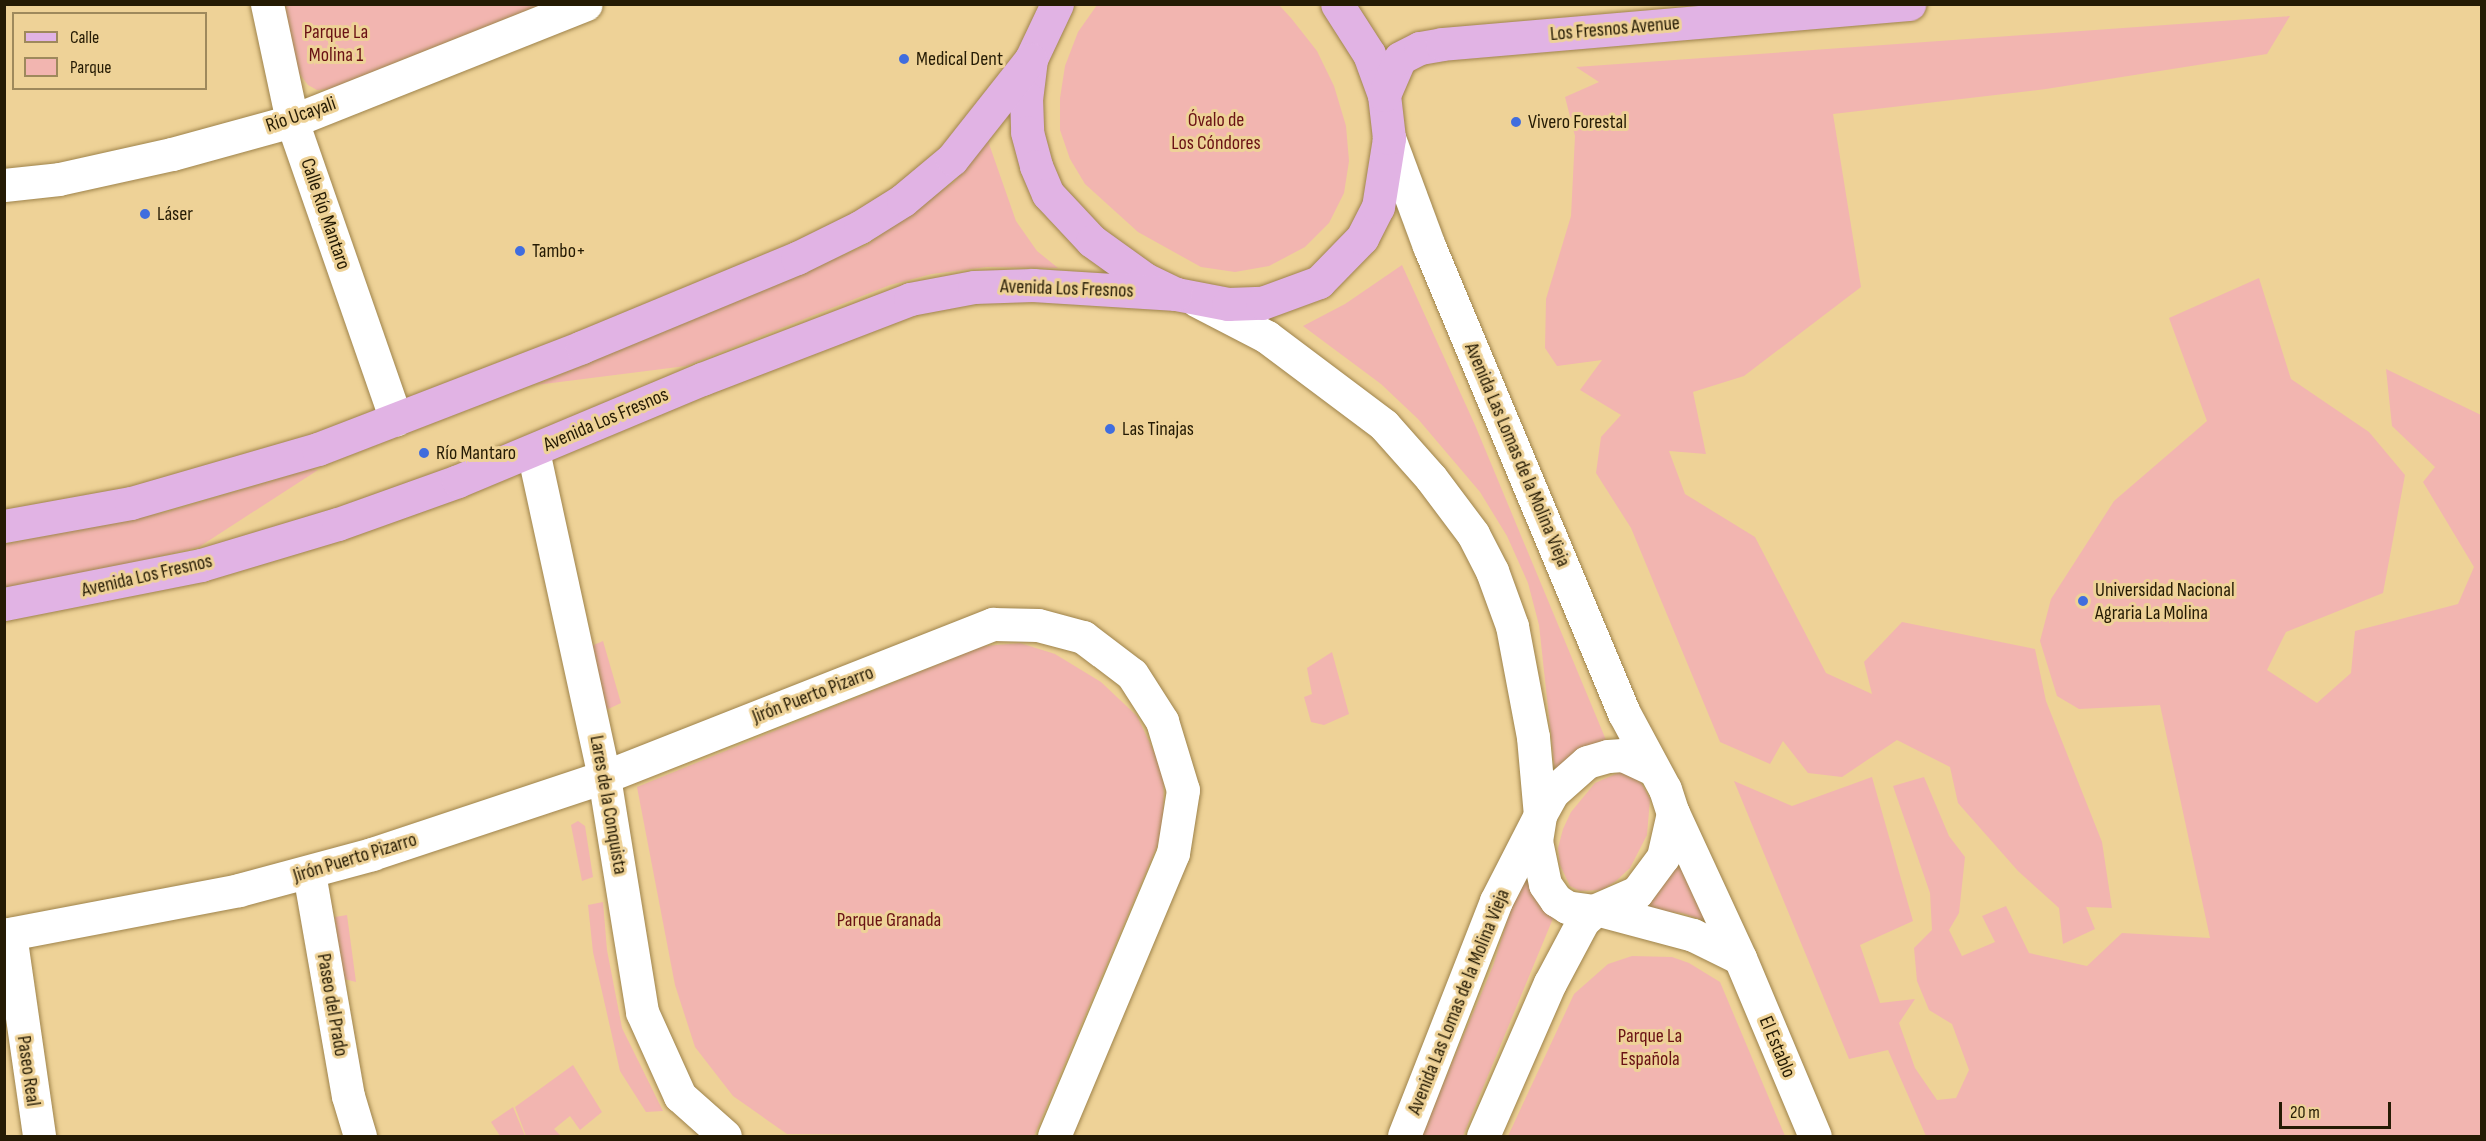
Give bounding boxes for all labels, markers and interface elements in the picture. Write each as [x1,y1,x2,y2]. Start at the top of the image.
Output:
street label: Los Fresnos Avenue [1549,11,1681,47]
legend [12,12,207,90]
park label: Parque La Molina 1 [304,21,368,68]
text: Calle [70,27,99,48]
place label: Medical Dent [916,47,1003,71]
marker: Medical Dent [897,52,911,66]
text: Parque [70,57,111,78]
street label: Río Ucayali [263,92,339,138]
park label: Óvalo de Los Cóndores [1171,108,1261,155]
place label: Vivero Forestal [1528,110,1627,134]
marker: Vivero Forestal [1509,115,1523,129]
street label: Calle Río Mantaro [295,155,355,273]
place label: Láser [157,202,193,226]
marker: Láser [138,207,152,221]
place label: Tambo+ [532,239,586,263]
marker: Tambo+ [513,244,527,258]
street label: Avenida Los Fresnos [1000,275,1134,303]
street label: Avenida Las Lomas de la Molina Vieja [1459,339,1575,571]
street label: Avenida Los Fresnos [540,383,672,457]
place label: Las Tinajas [1122,417,1194,441]
marker: Las Tinajas [1103,422,1117,436]
place label: Río Mantaro [436,441,516,465]
marker: Río Mantaro [417,446,431,460]
street label: Avenida Los Fresnos [79,549,215,603]
place label: Universidad Nacional Agraria La Molina [2095,578,2235,625]
marker: Universidad Nacional Agraria La Molina [2076,594,2090,608]
street label: Jirón Puerto Pizarro [749,661,877,729]
street label: Lares de la Conquista [584,734,632,876]
street label: Jirón Puerto Pizarro [290,828,420,888]
street label: Avenida Las Lomas de la Molina Vieja [1403,886,1515,1118]
park label: Parque Granada [837,908,941,932]
street label: Paseo del Prado [311,952,353,1058]
street label: El Establo [1753,1013,1801,1081]
park label: Parque La Española [1618,1024,1682,1071]
street label: Paseo Real [11,1034,45,1108]
scale bar [2282,1090,2394,1128]
text: 20 m [2290,1102,2320,1123]

